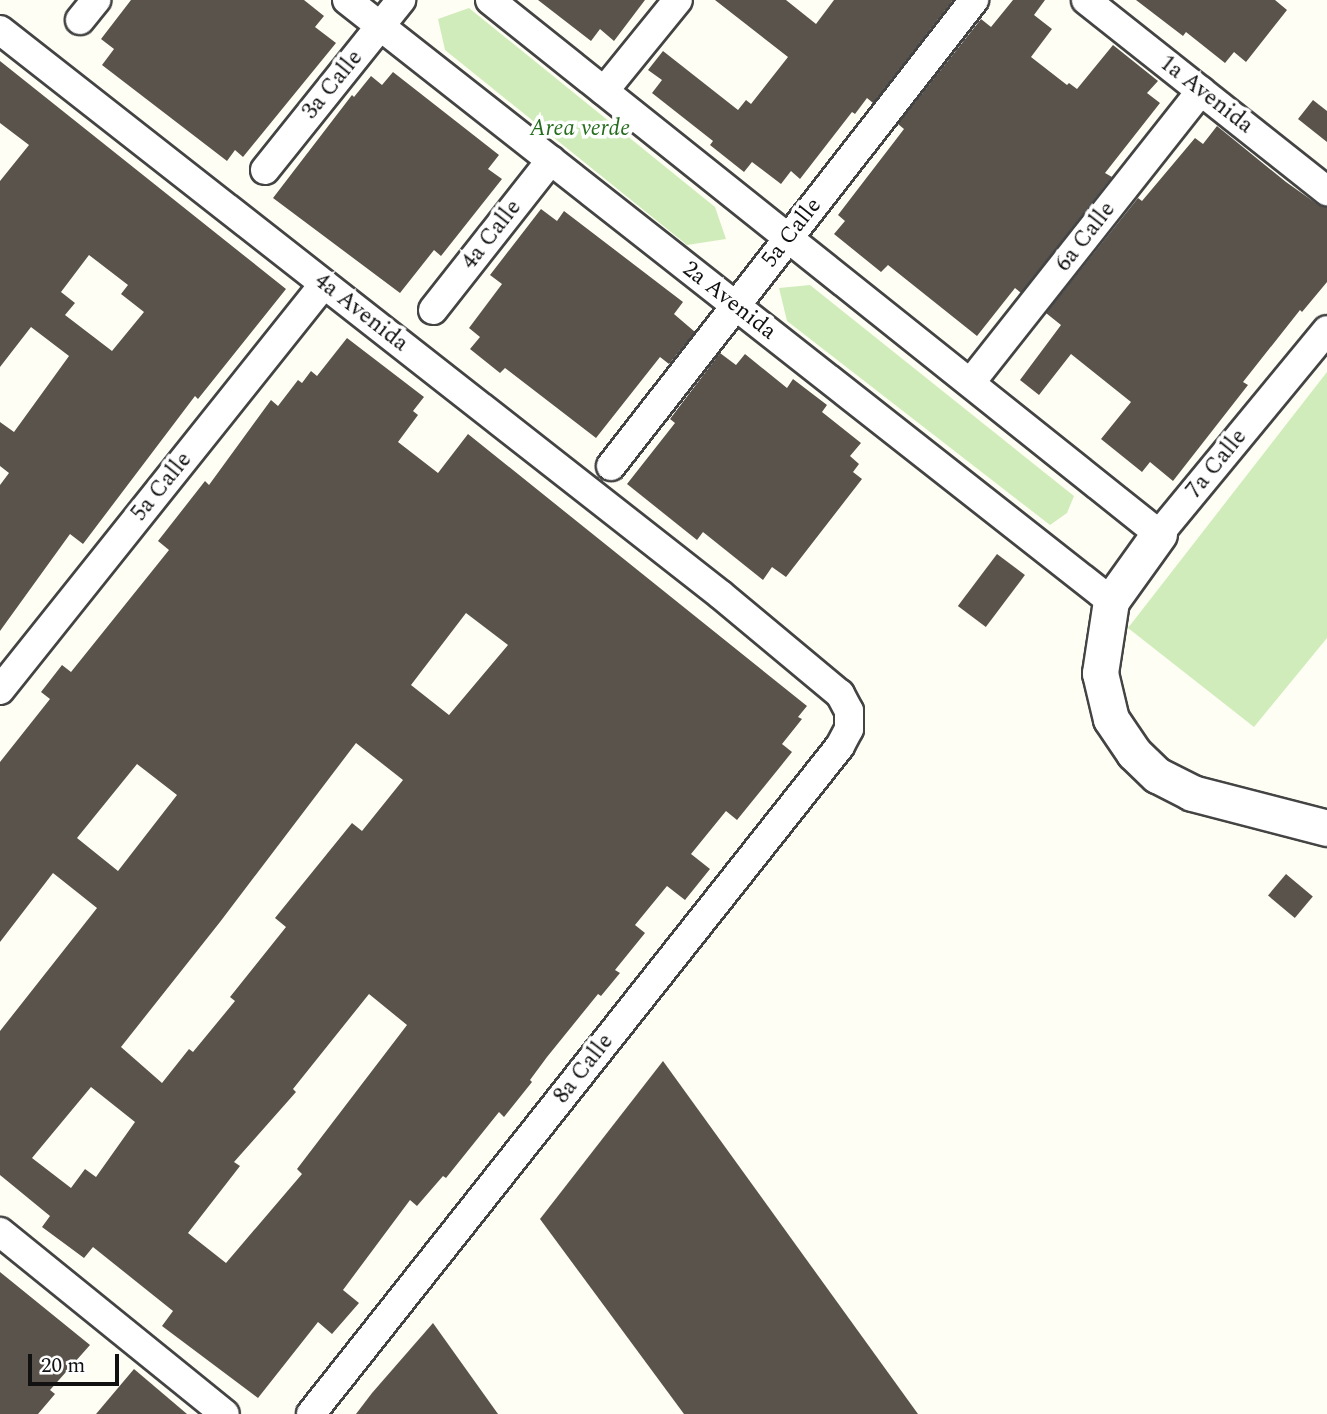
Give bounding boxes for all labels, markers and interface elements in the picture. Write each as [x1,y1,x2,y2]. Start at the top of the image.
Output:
street label: 3a Calle [297,45,369,125]
street label: 1a Avenida [1154,50,1258,140]
park label: Area verde [530,115,630,143]
street label: 5a Calle [756,193,828,273]
street label: 4a Calle [456,195,528,275]
street label: 6a Calle [1050,197,1122,277]
street label: 2a Avenida [677,256,781,346]
street label: 4a Avenida [309,268,413,358]
street label: 7a Calle [1181,424,1253,504]
street label: 5a Calle [126,447,198,527]
street label: 8a Calle [548,1029,620,1109]
scale bar [32,1340,122,1384]
text: 20 m [41,1350,85,1382]

